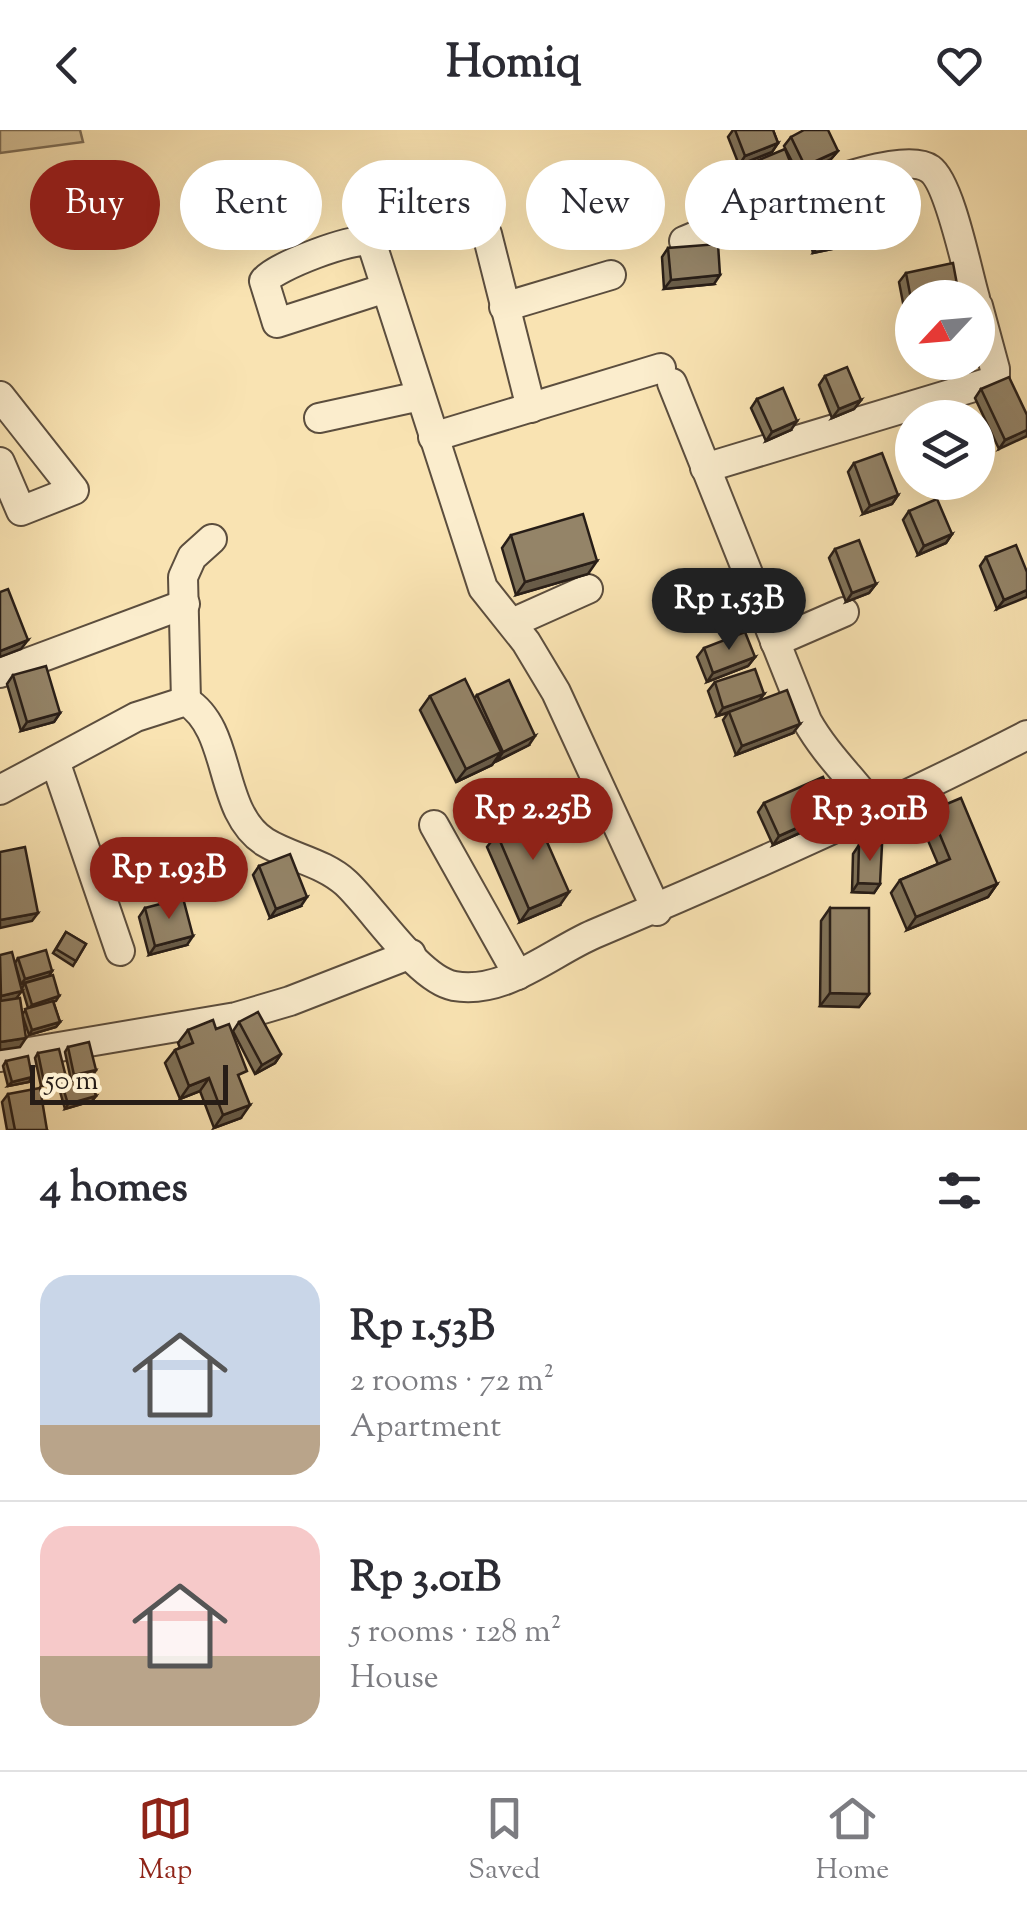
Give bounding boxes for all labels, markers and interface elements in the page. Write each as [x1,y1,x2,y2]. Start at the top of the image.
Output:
text: Homiq [446,33,581,98]
icon: back [40,38,95,93]
icon: heart [932,38,987,93]
chip: Buy [30,160,160,250]
chip: Rent [180,160,322,250]
chip: Filters [342,160,506,250]
chip: New [526,160,665,250]
chip: Apartment [685,160,921,250]
north arrow [895,280,995,380]
map controls [895,280,995,500]
button: layers [895,400,995,500]
pin: Rp 1.53B [626,568,832,653]
text: Rp 1.53B [674,577,784,623]
pin: Rp 2.25B [430,778,636,863]
pin: Rp 3.01B [767,779,973,864]
text: Rp 2.25B [475,787,591,833]
text: Rp 3.01B [812,788,928,834]
pin: Rp 1.93B [66,837,272,922]
text: Rp 1.93B [112,846,226,892]
scale bar [30,1060,228,1104]
text: 50 m [45,1062,99,1102]
text: 4 homes [40,1160,188,1220]
icon: filters [932,1163,987,1218]
text: Rp 1.53B [350,1299,495,1359]
icon: home [120,1315,240,1435]
text: 2 rooms · 72 m² [350,1359,554,1405]
text: Apartment [350,1405,501,1451]
text: Rp 3.01B [350,1550,501,1610]
icon: home [120,1566,240,1686]
text: 5 rooms · 128 m² [350,1610,561,1656]
text: House [350,1656,439,1702]
tab: Map [138,1791,193,1891]
tab: Saved [468,1791,540,1891]
tab: Home [816,1791,889,1891]

